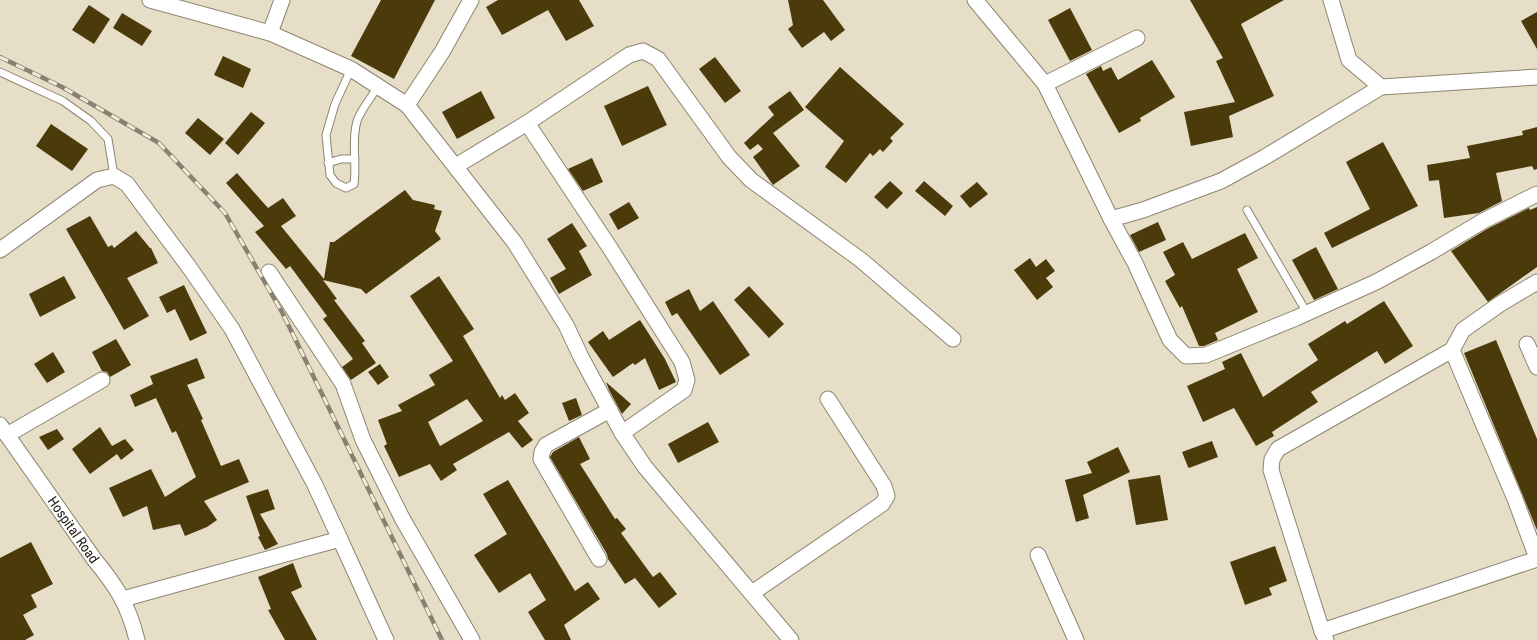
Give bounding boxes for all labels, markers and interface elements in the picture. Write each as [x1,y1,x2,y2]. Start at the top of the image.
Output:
street label: Hospital Road [45,493,102,566]

